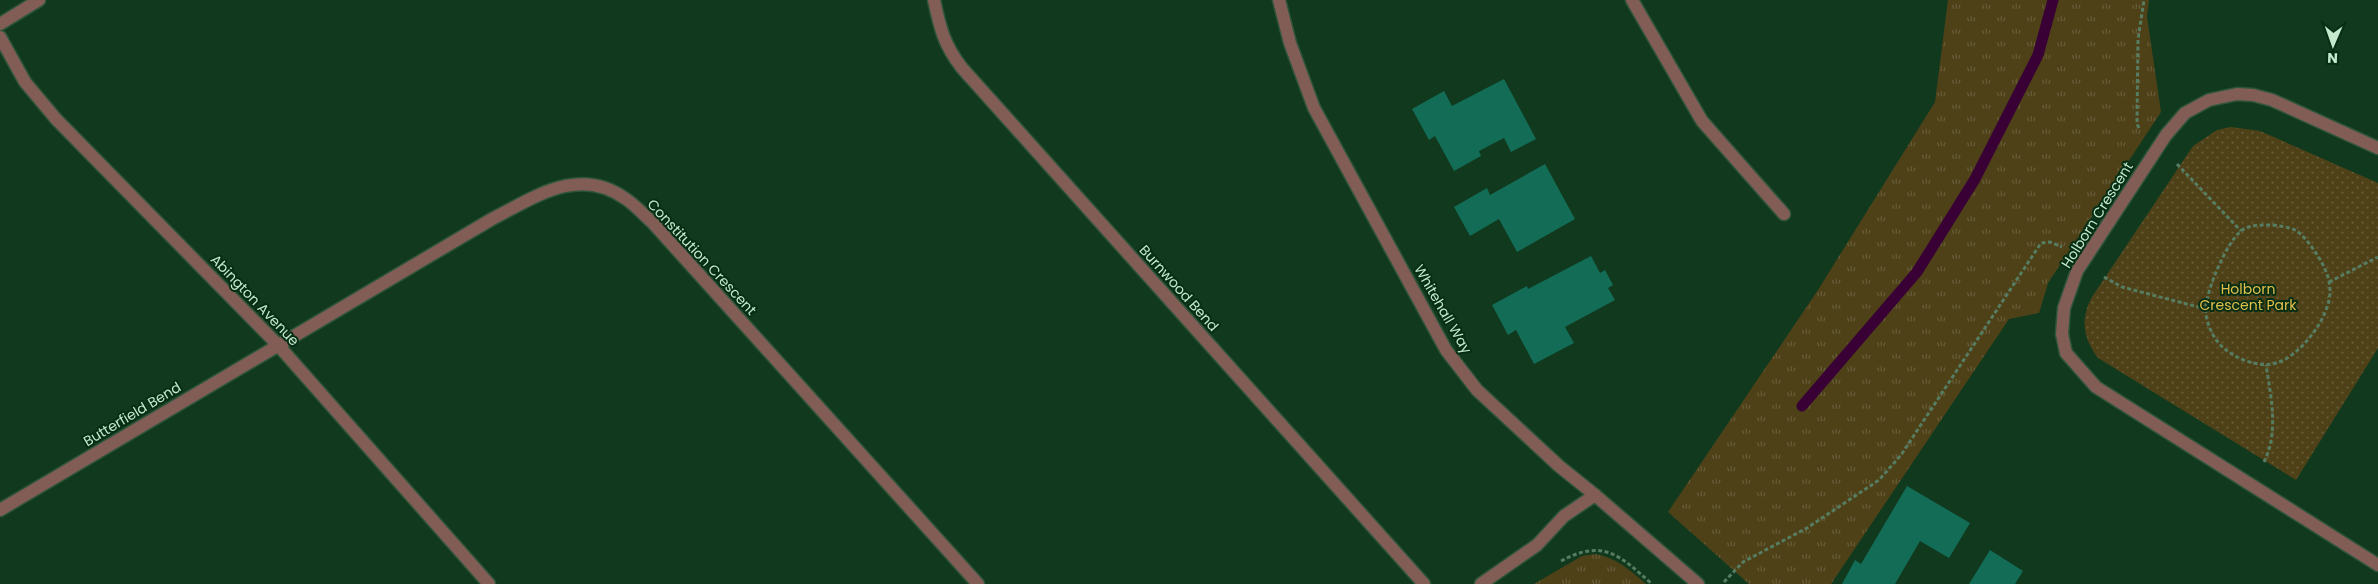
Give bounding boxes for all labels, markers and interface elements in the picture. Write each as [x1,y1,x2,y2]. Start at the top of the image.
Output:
north arrow [2308,20,2358,70]
text: N [2327,48,2338,68]
street label: Holborn Crescent [2056,158,2138,272]
street label: Constitution Crescent [643,195,761,319]
street label: Burnwood Bend [1135,240,1223,336]
street label: Abington Avenue [206,250,304,350]
street label: Whitehall Way [1409,261,1477,357]
park label: Holborn Crescent Park [2200,279,2297,315]
street label: Butterfield Bend [79,377,185,451]

